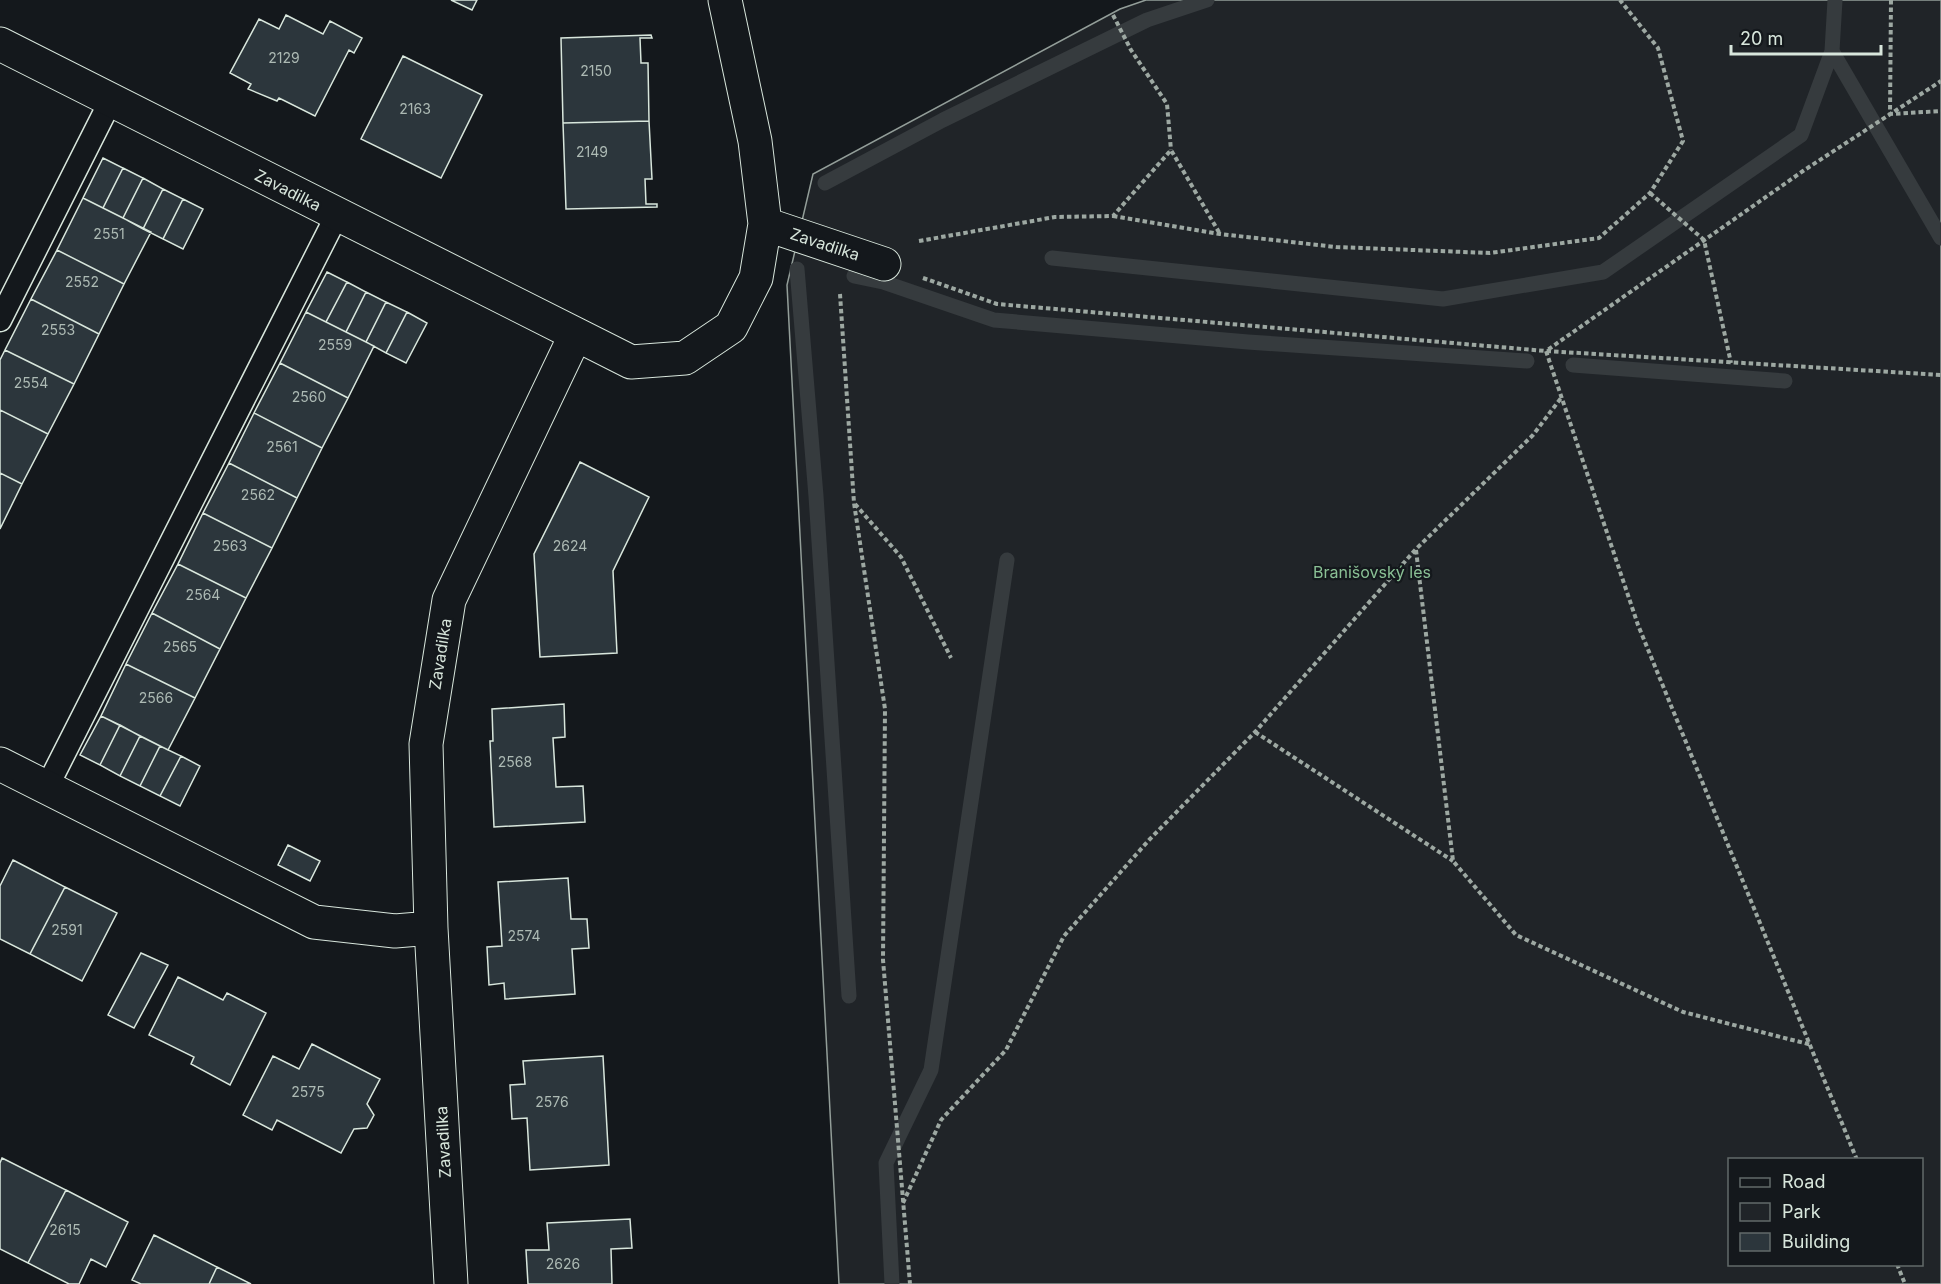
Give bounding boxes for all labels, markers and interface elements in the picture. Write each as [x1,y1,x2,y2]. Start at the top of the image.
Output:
scale bar [1731,18,1881,56]
text: 20 m [1740,28,1783,49]
house number: 2129 [268,49,300,66]
house number: 2150 [580,62,612,79]
house number: 2163 [399,100,431,117]
house number: 2149 [576,143,608,160]
street label: Zavadilka [251,165,325,215]
street label: Zavadilka [788,223,862,265]
house number: 2551 [93,225,125,242]
house number: 2552 [65,273,99,290]
house number: 2553 [41,321,75,338]
house number: 2559 [318,336,352,353]
house number: 2554 [14,374,48,391]
house number: 2560 [292,388,326,405]
house number: 2561 [266,438,298,455]
house number: 2562 [241,486,275,503]
house number: 2563 [213,537,247,554]
house number: 2624 [553,537,587,554]
park label: Branišovský les [1313,562,1431,582]
house number: 2564 [186,586,220,603]
street label: Zavadilka [424,617,456,691]
house number: 2565 [163,638,197,655]
house number: 2566 [139,689,173,706]
house number: 2568 [498,753,532,770]
house number: 2591 [51,921,83,938]
house number: 2574 [507,927,541,944]
house number: 2575 [291,1083,325,1100]
house number: 2576 [535,1093,569,1110]
street label: Zavadilka [431,1106,455,1178]
legend [1728,1158,1923,1266]
text: Road [1782,1171,1825,1192]
text: Park [1782,1201,1821,1222]
house number: 2615 [49,1221,81,1238]
text: Building [1782,1231,1850,1252]
house number: 2626 [546,1255,580,1272]

